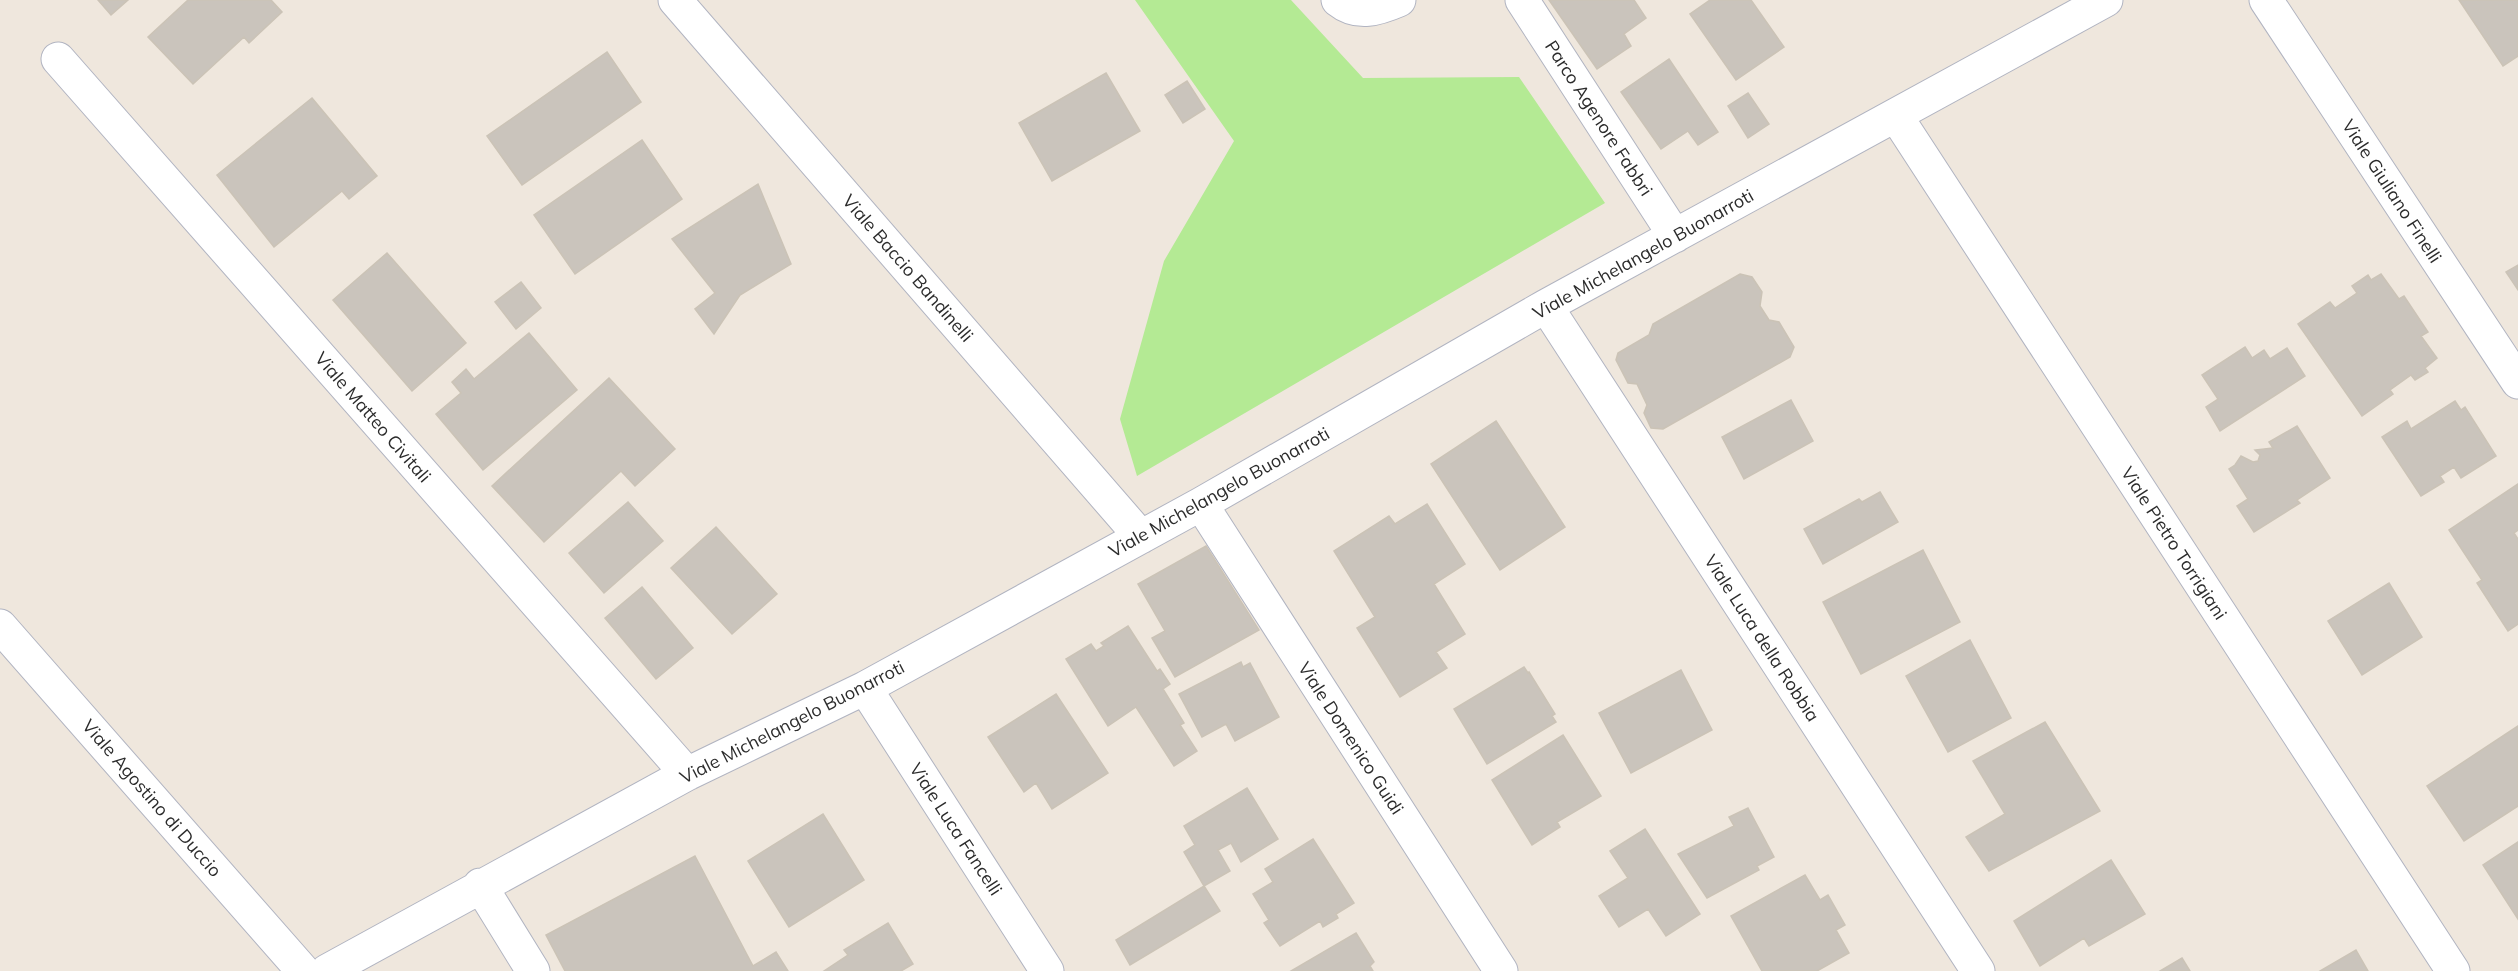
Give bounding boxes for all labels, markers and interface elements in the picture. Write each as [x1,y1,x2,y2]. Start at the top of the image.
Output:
street label: Parco Agenore Fabbri [1540,36,1658,200]
street label: Viale Giuliano Finelli [2337,115,2447,267]
street label: Viale Michelangelo Buonarroti [1529,184,1757,324]
street label: Viale Baccio Bandinelli [838,189,978,347]
street label: Viale Matteo Civitali [310,347,436,487]
street label: Viale Michelangelo Buonarroti [1105,422,1333,562]
street label: Viale Pietro Torrigiani [2116,462,2232,624]
street label: Viale Luca della Robbia [1699,550,1825,726]
street label: Viale Michelangelo Buonarroti [676,655,908,789]
street label: Viale Domenico Guidi [1293,657,1409,819]
street label: Viale Agostino di Duccio [77,714,227,882]
street label: Viale Luca Fancelli [905,758,1007,900]

